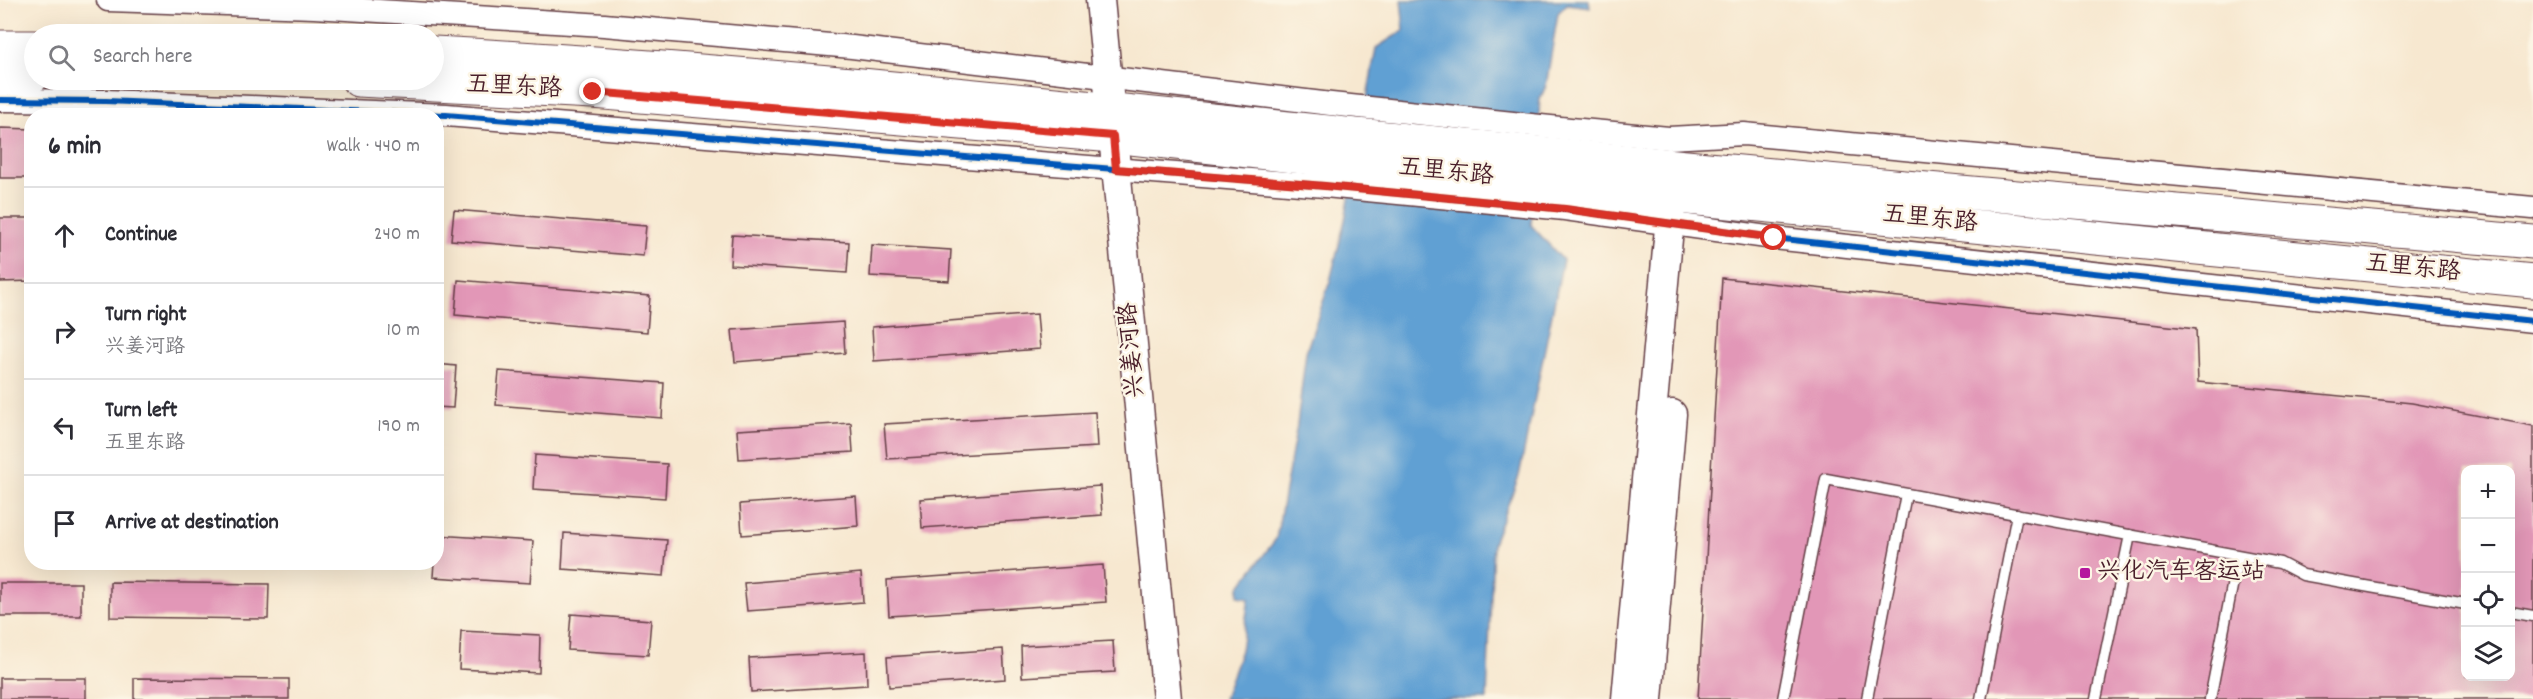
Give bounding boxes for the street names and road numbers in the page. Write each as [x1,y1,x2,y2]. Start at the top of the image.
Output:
street label: 五里东路 [465,69,563,107]
street label: 五里东路 [1396,151,1496,195]
street label: 五里东路 [1880,198,1980,242]
street label: 五里东路 [2363,247,2463,291]
street label: 兴姜河路 [1112,301,1154,399]

